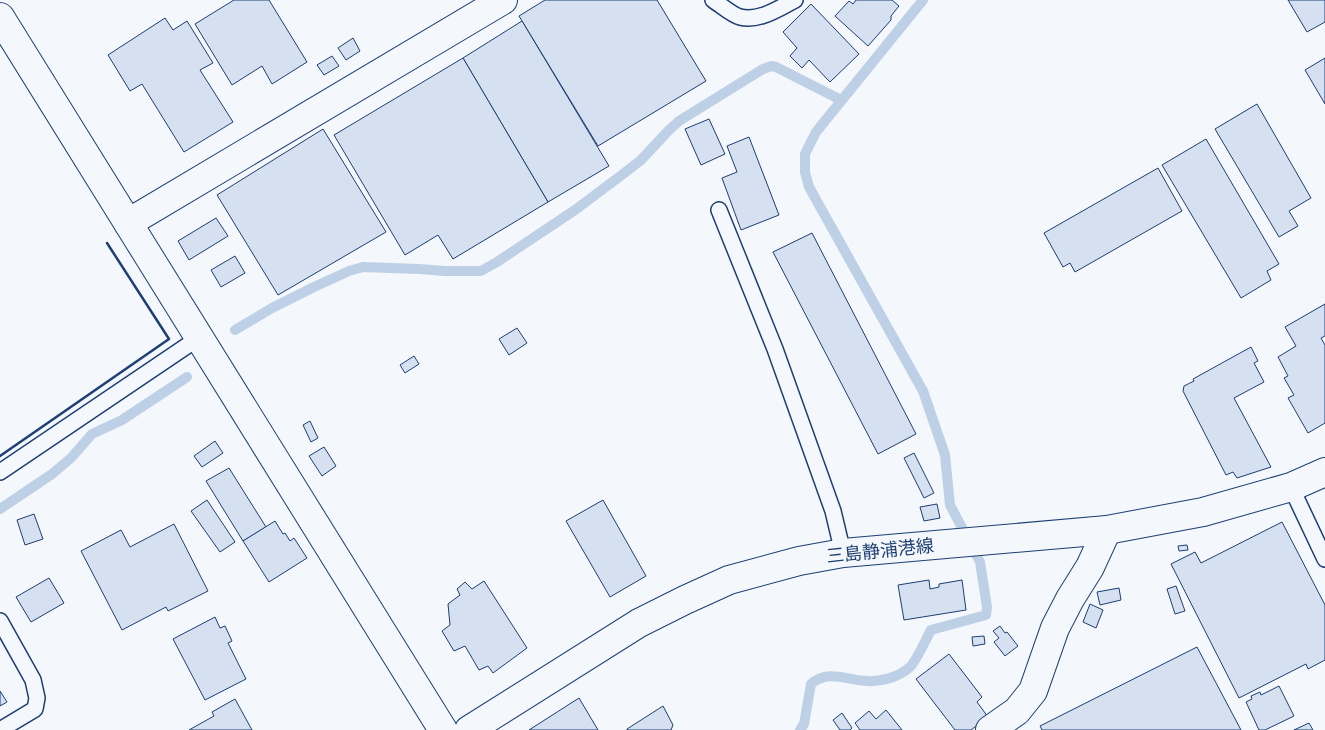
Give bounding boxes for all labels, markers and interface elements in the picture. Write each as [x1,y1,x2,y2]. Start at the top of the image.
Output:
street label: 三島静浦港線 [825,533,935,568]

